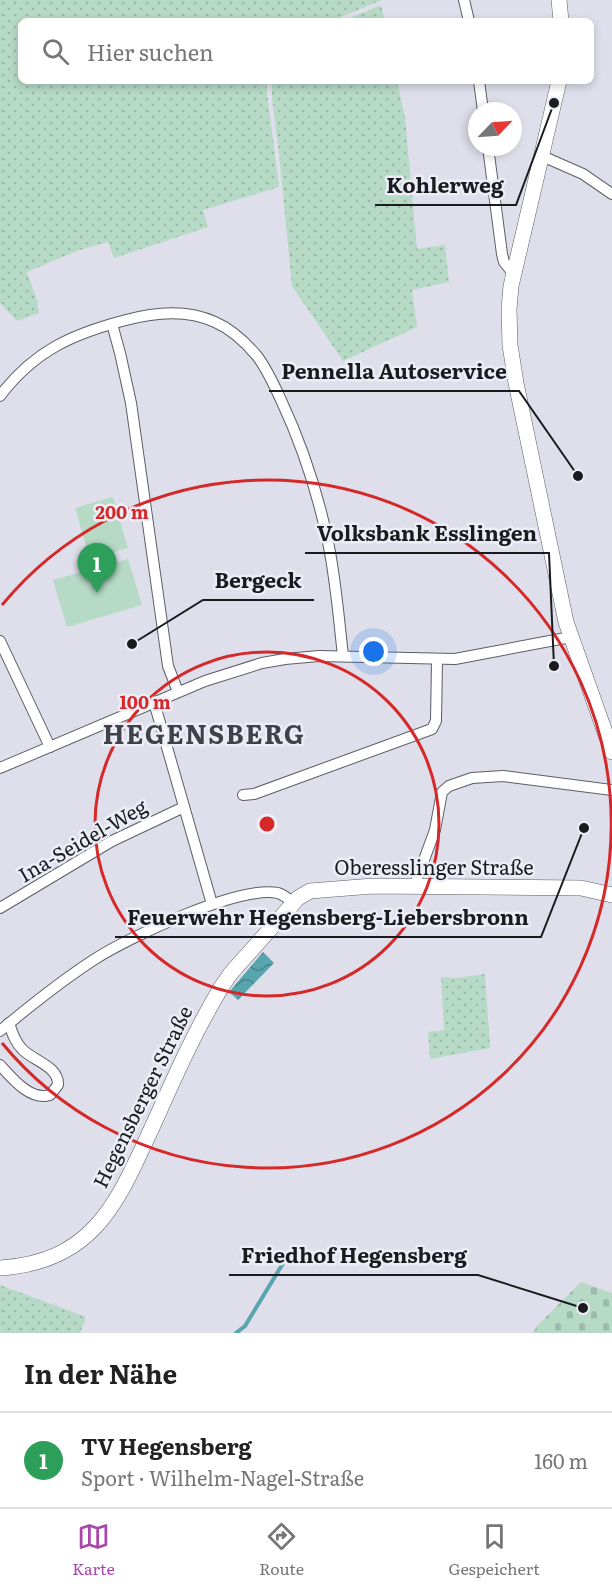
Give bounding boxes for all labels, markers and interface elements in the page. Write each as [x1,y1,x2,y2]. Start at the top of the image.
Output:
search box [18,18,594,84]
icon: search [39,35,72,68]
text: Hier suchen [87,35,214,68]
north arrow [468,102,522,156]
callout: Kohlerweg [375,166,516,205]
text: Kohlerweg [386,168,504,199]
callout: Pennella Autoservice [269,352,519,391]
text: Pennella Autoservice [281,354,507,385]
text: 200 m [95,498,149,525]
callout: Volksbank Esslingen [305,514,549,553]
text: Volksbank Esslingen [317,516,538,547]
pin: 1 [78,544,116,593]
callout: Bergeck [203,561,314,600]
text: Bergeck [214,563,302,594]
your location [359,637,388,666]
text: 100 m [119,688,171,715]
district label: HEGENSBERG [103,713,305,752]
street label: Ina-Seidel-Weg [12,790,153,888]
centre of rings [257,814,277,834]
street label: Oberesslinger Straße [334,851,534,881]
callout: Feuerwehr Hegensberg-Liebersbronn [115,898,541,937]
text: Feuerwehr Hegensberg-Liebersbronn [127,900,529,931]
street label: Hegensberger Straße [84,1000,198,1192]
callout: Friedhof Hegensberg [229,1236,478,1275]
text: Friedhof Hegensberg [241,1238,467,1269]
text: In der Nähe [24,1353,177,1392]
text: TV Hegensberg [81,1429,252,1462]
text: 1 [39,1445,48,1475]
text: 160 m [534,1445,588,1475]
text: Sport · Wilhelm-Nagel-Straße [81,1462,364,1492]
tab: Karte [72,1520,115,1580]
tab: Route [259,1520,304,1580]
tab: Gespeichert [448,1520,540,1580]

